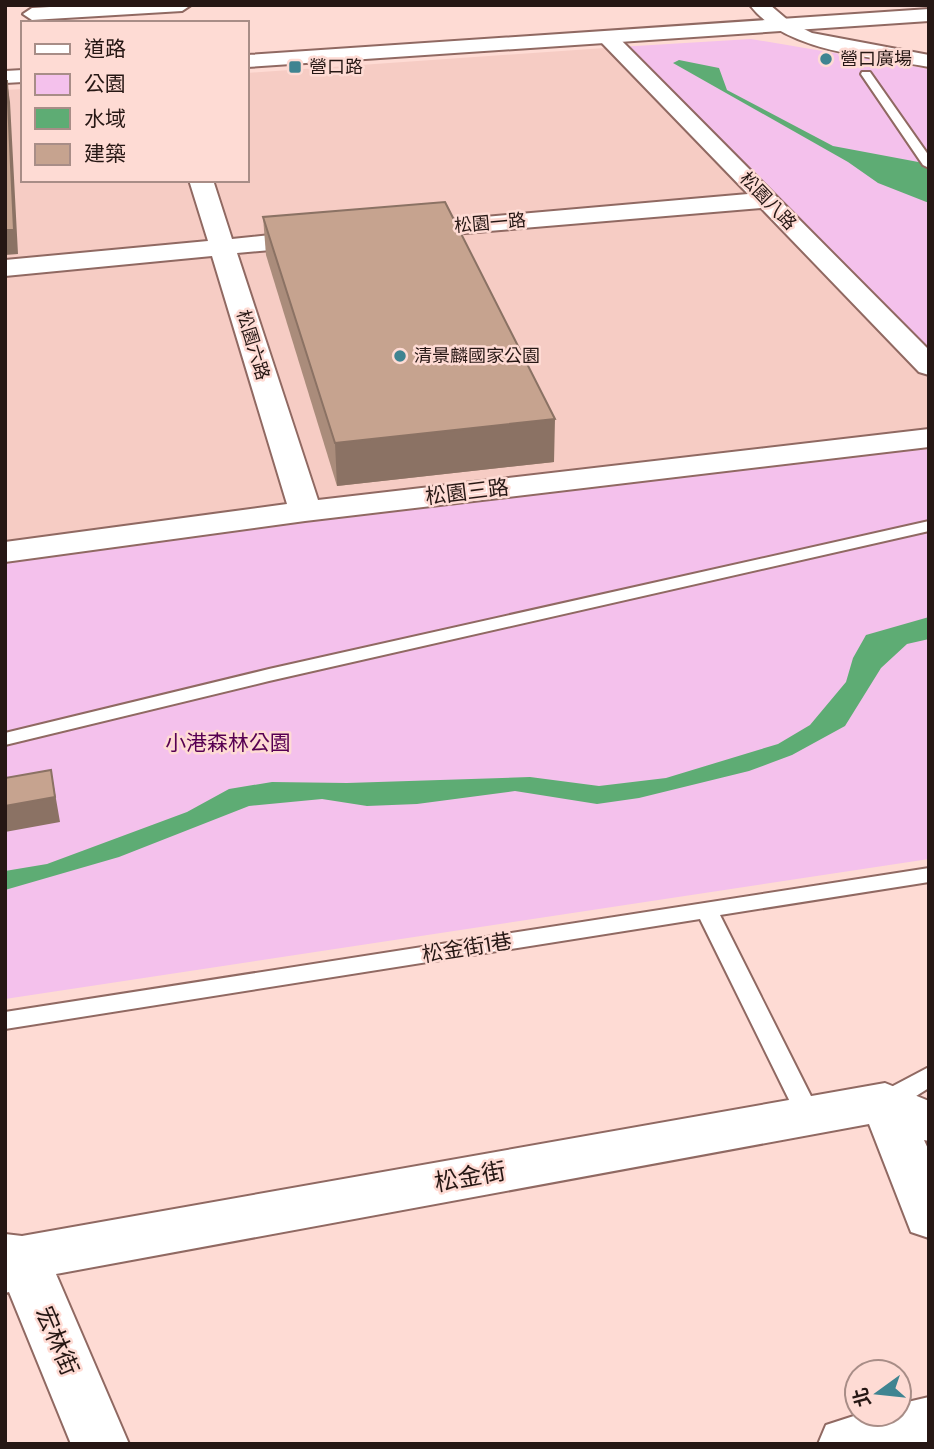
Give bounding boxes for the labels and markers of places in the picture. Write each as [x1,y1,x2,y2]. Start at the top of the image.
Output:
place label: 營口廣場 [840,47,912,71]
marker: 營口廣場 [818,51,834,67]
place label: 營口路 [309,55,363,79]
marker: 營口路 [287,59,303,75]
place label: 清景麟國家公園 [414,344,540,368]
marker: 清景麟國家公園 [392,348,408,364]

